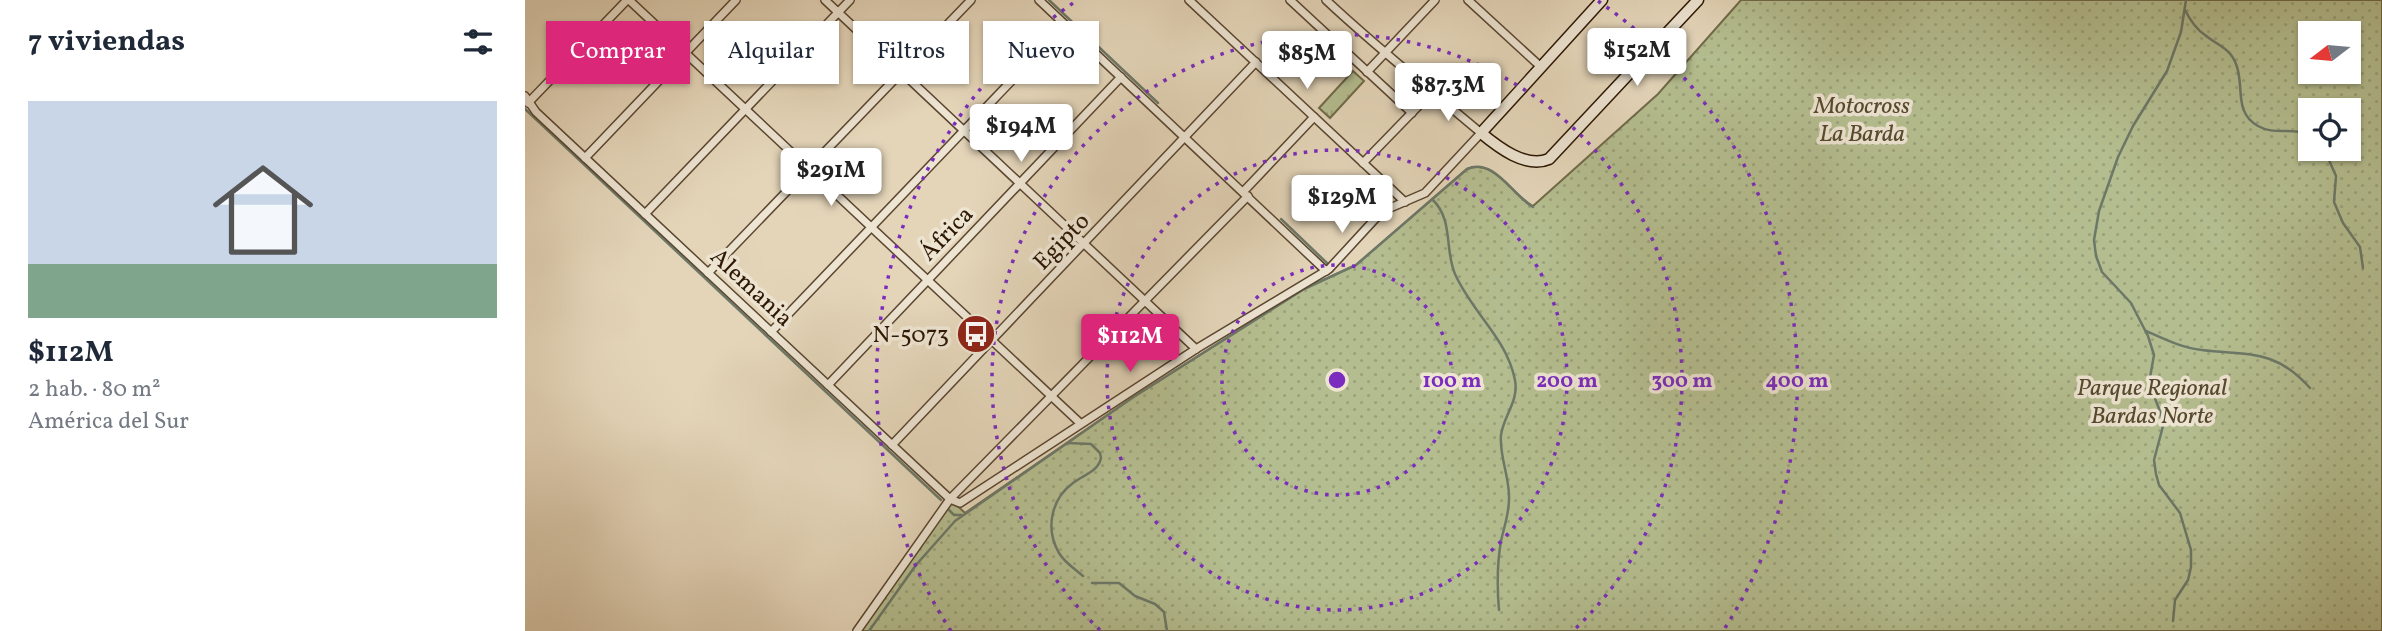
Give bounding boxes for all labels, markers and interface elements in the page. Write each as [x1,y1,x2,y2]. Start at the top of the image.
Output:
text: 7 viviendas [28,21,185,63]
chip: Comprar [546,21,690,84]
chip: Alquilar [704,21,839,84]
chip: Filtros [853,21,969,84]
chip: Nuevo [983,21,1099,84]
north arrow [2298,21,2361,84]
map controls [2298,21,2361,161]
icon: filters [459,23,497,61]
pin: $152M [1588,28,1686,88]
pin: $85M [1266,32,1348,91]
text: $152M [1603,35,1671,67]
text: $85M [1278,38,1336,70]
pin: $87.3M [1391,64,1505,123]
text: $87.3M [1411,70,1485,102]
park label: Motocross La Barda [1813,90,1910,152]
button: locate [2298,98,2361,161]
pin: $194M [972,104,1070,164]
text: $194M [986,111,1056,143]
icon: home [200,147,326,273]
pin: $291M [782,148,880,208]
text: $291M [797,155,865,187]
pin: $129M [1293,176,1391,235]
text: $129M [1308,182,1376,214]
street label: África [913,199,982,270]
street label: Egipto [1026,206,1099,279]
street label: Alemania [702,241,800,336]
bus stop icon: N-5073 [955,313,997,355]
pin: $112M [1081,314,1179,374]
place label: N-5073 [872,319,949,353]
text: $112M [1097,321,1163,353]
text: $112M [28,332,113,374]
text: 100 m [1422,367,1482,396]
text: 200 m [1536,367,1598,396]
text: 300 m [1652,367,1712,396]
text: 400 m [1766,367,1828,396]
centre of rings [1325,368,1349,392]
park label: Parque Regional Bardas Norte [2077,372,2227,434]
text: 2 hab. · 80 m² [28,374,161,406]
text: América del Sur [28,406,189,438]

